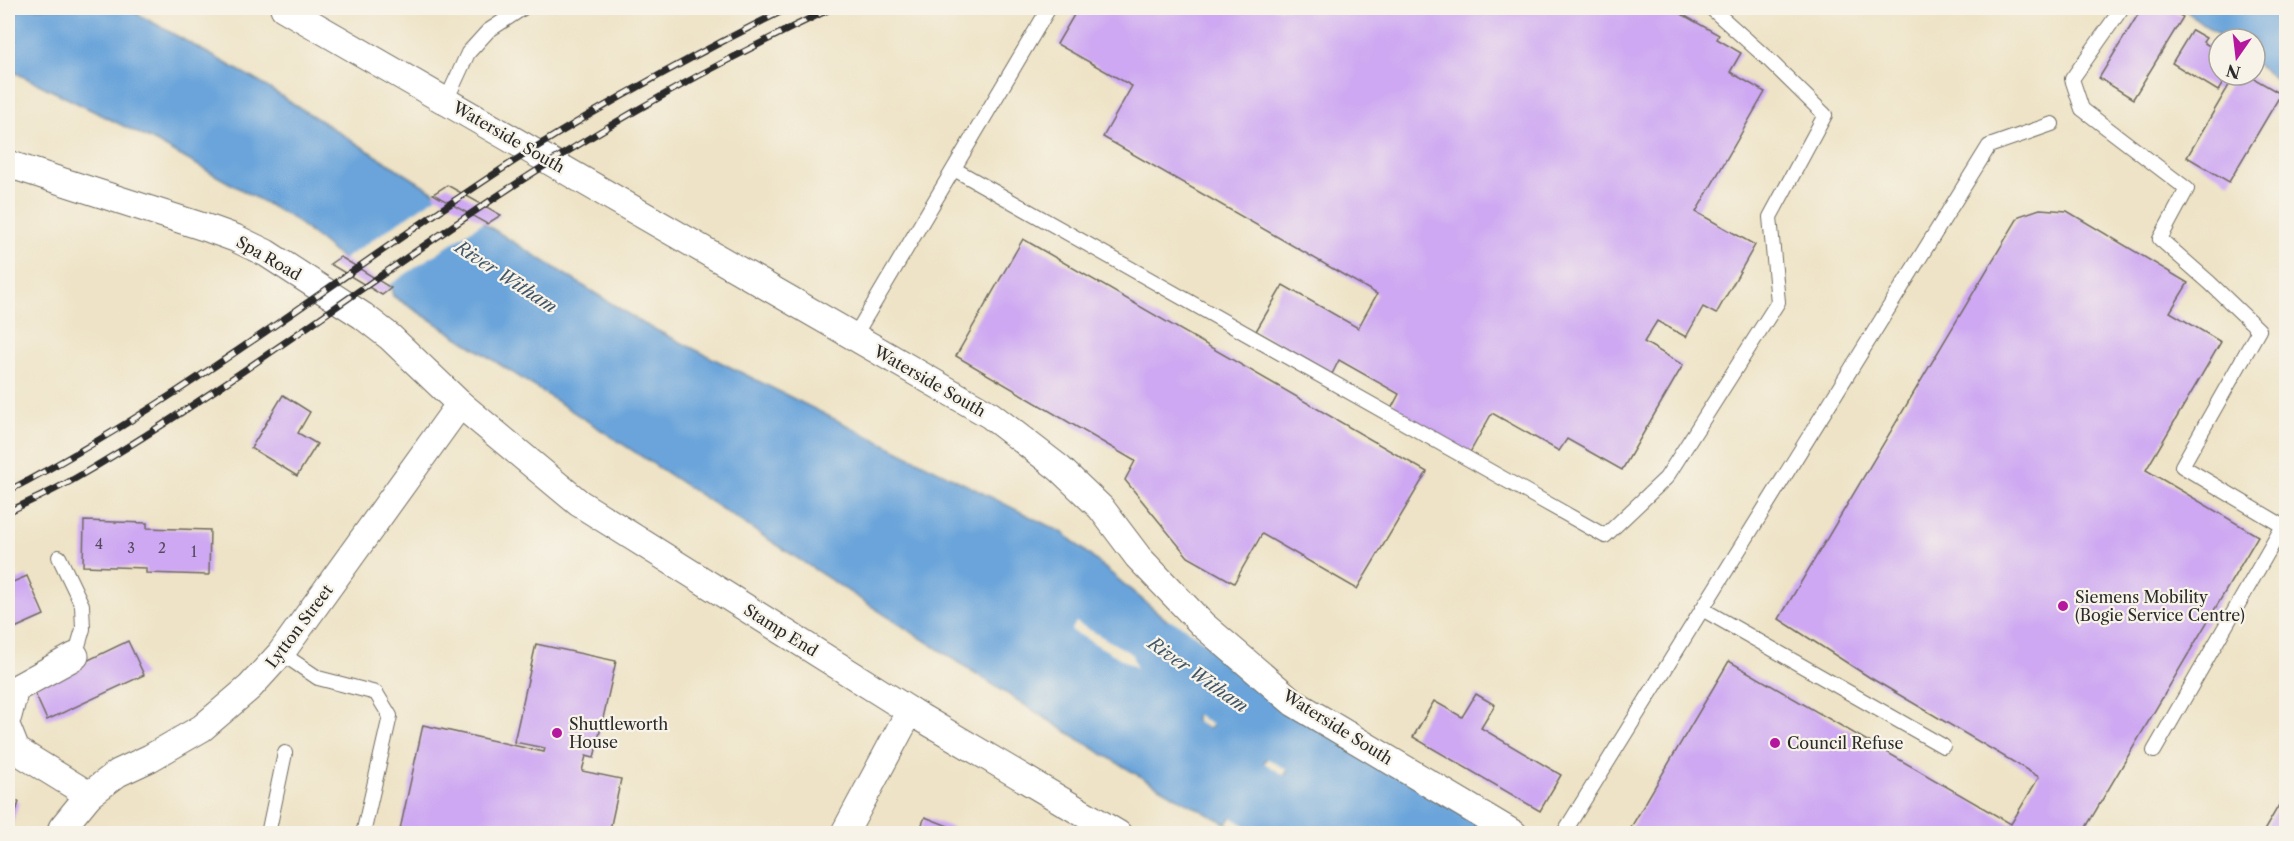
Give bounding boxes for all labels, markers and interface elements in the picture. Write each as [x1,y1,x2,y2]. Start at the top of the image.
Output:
north arrow [2207,27,2267,87]
text: N [2224,60,2243,83]
street label: Waterside South [449,96,568,177]
street label: Spa Road [233,231,305,285]
water label: River Witham [449,235,561,318]
street label: Waterside South [870,340,989,421]
house number: 4 [95,535,103,553]
house number: 3 [127,539,135,557]
house number: 2 [158,539,166,557]
house number: 1 [191,543,197,561]
street label: Lytton Street [261,580,337,672]
place label: Siemens Mobility (Bogie Service Centre) [2075,587,2245,625]
street label: Stamp End [740,599,822,661]
marker: Siemens Mobility (Bogie Service Centre) [2056,599,2070,613]
water label: River Witham [1142,631,1252,718]
street label: Waterside South [1279,685,1397,769]
place label: Shuttleworth House [569,714,668,752]
marker: Shuttleworth House [550,726,564,740]
place label: Council Refuse [1787,733,1903,753]
marker: Council Refuse [1768,736,1782,750]

